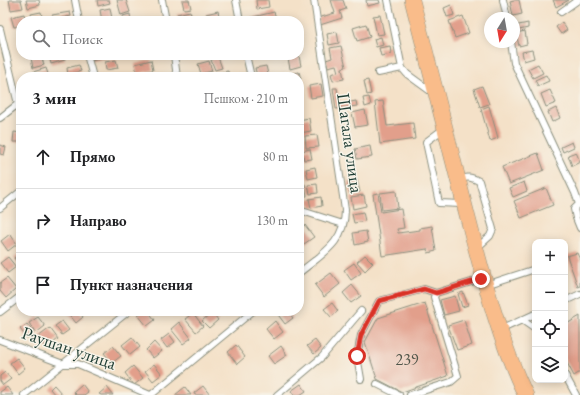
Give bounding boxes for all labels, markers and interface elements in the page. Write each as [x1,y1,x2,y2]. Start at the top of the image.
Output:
north arrow [484,12,520,48]
search box [16,16,304,60]
icon: search [30,27,52,49]
text: Поиск [62,29,103,48]
text: 3 мин [32,87,76,109]
text: Пешком · 210 m [204,90,288,107]
street label: Шагала улица [332,91,369,195]
icon: ahead [32,146,54,168]
text: Прямо [70,147,115,166]
text: 80 m [263,148,288,165]
icon: right [32,210,54,232]
text: Направо [70,211,127,230]
text: 130 m [257,212,288,229]
map controls [532,239,568,383]
button: + [532,239,568,275]
route end [472,270,490,288]
icon: arrive [32,274,54,296]
text: Пункт назначения [70,275,193,294]
button: − [532,275,568,311]
button: locate [532,311,568,347]
street label: Раушан улица [19,321,120,375]
route start [348,347,366,365]
button: layers [532,347,568,383]
house number: 239 [395,349,419,370]

